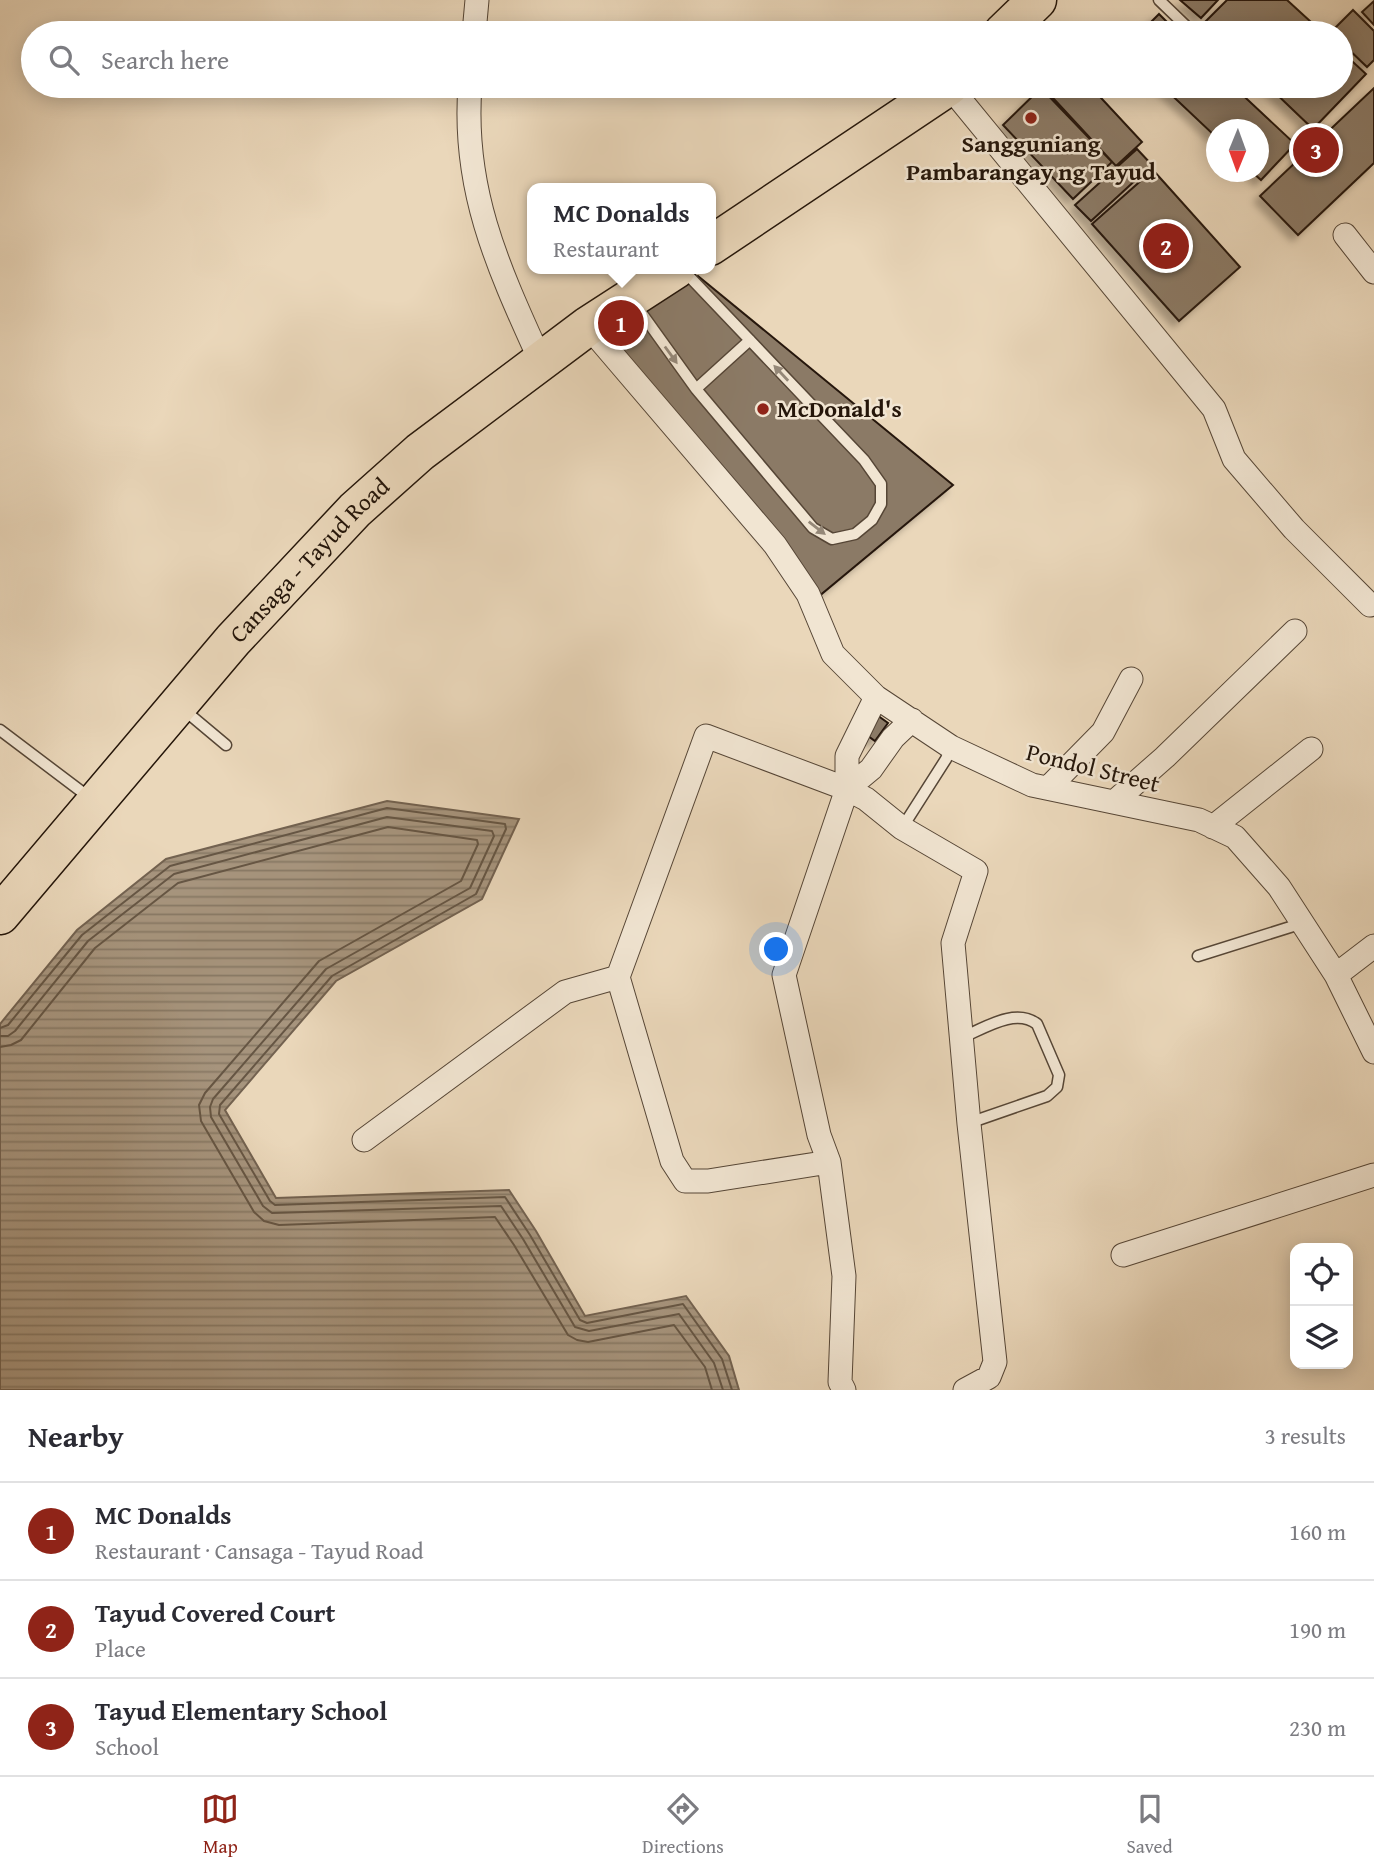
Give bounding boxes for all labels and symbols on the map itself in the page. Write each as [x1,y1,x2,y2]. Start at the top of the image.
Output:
marker: Sangguniang Pambarangay ng Tayud [1023,110,1039,126]
north arrow [1206,119,1269,182]
pin: 3 [1293,124,1339,176]
place label: Sangguniang Pambarangay ng Tayud [906,126,1156,189]
pin: 2 [1143,220,1189,272]
pin: 1 [598,297,644,349]
one-way arrow [664,345,678,364]
one-way arrow [774,365,790,382]
place label: McDonald's [777,391,902,426]
marker: McDonald's [755,401,771,417]
street label: Cansaga - Tayud Road [221,469,397,651]
one-way arrow [808,521,826,536]
street label: Pondol Street [1023,734,1164,801]
your location [759,932,793,966]

